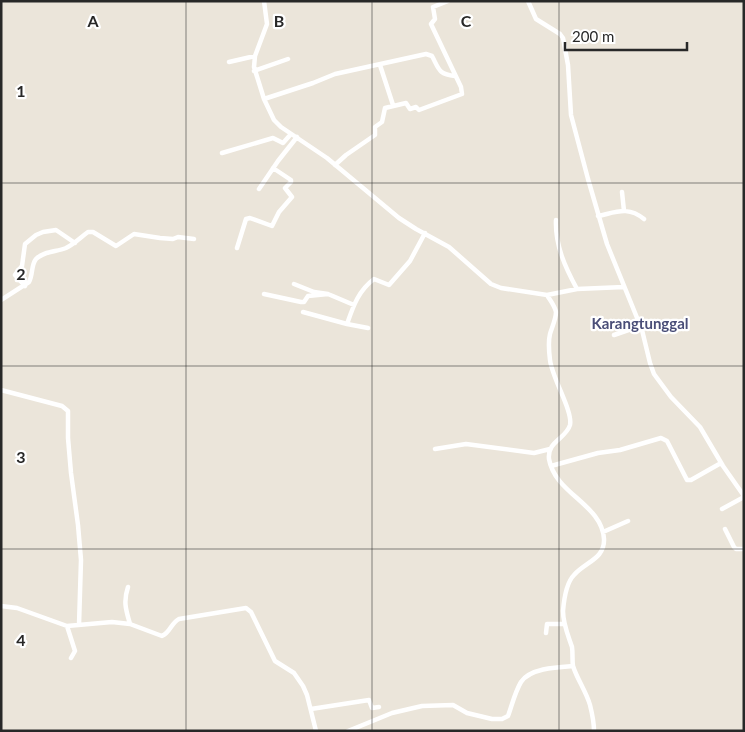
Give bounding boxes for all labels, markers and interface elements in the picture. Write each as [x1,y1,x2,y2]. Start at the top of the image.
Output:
text: A [86,11,99,30]
text: B [274,11,284,30]
text: C [461,11,472,30]
scale bar [565,20,688,52]
text: 200 m [572,27,614,45]
text: 1 [16,81,26,100]
text: 2 [16,264,26,283]
district label: Karangtunggal [591,314,689,332]
text: 3 [16,447,26,466]
text: 4 [16,630,26,649]

